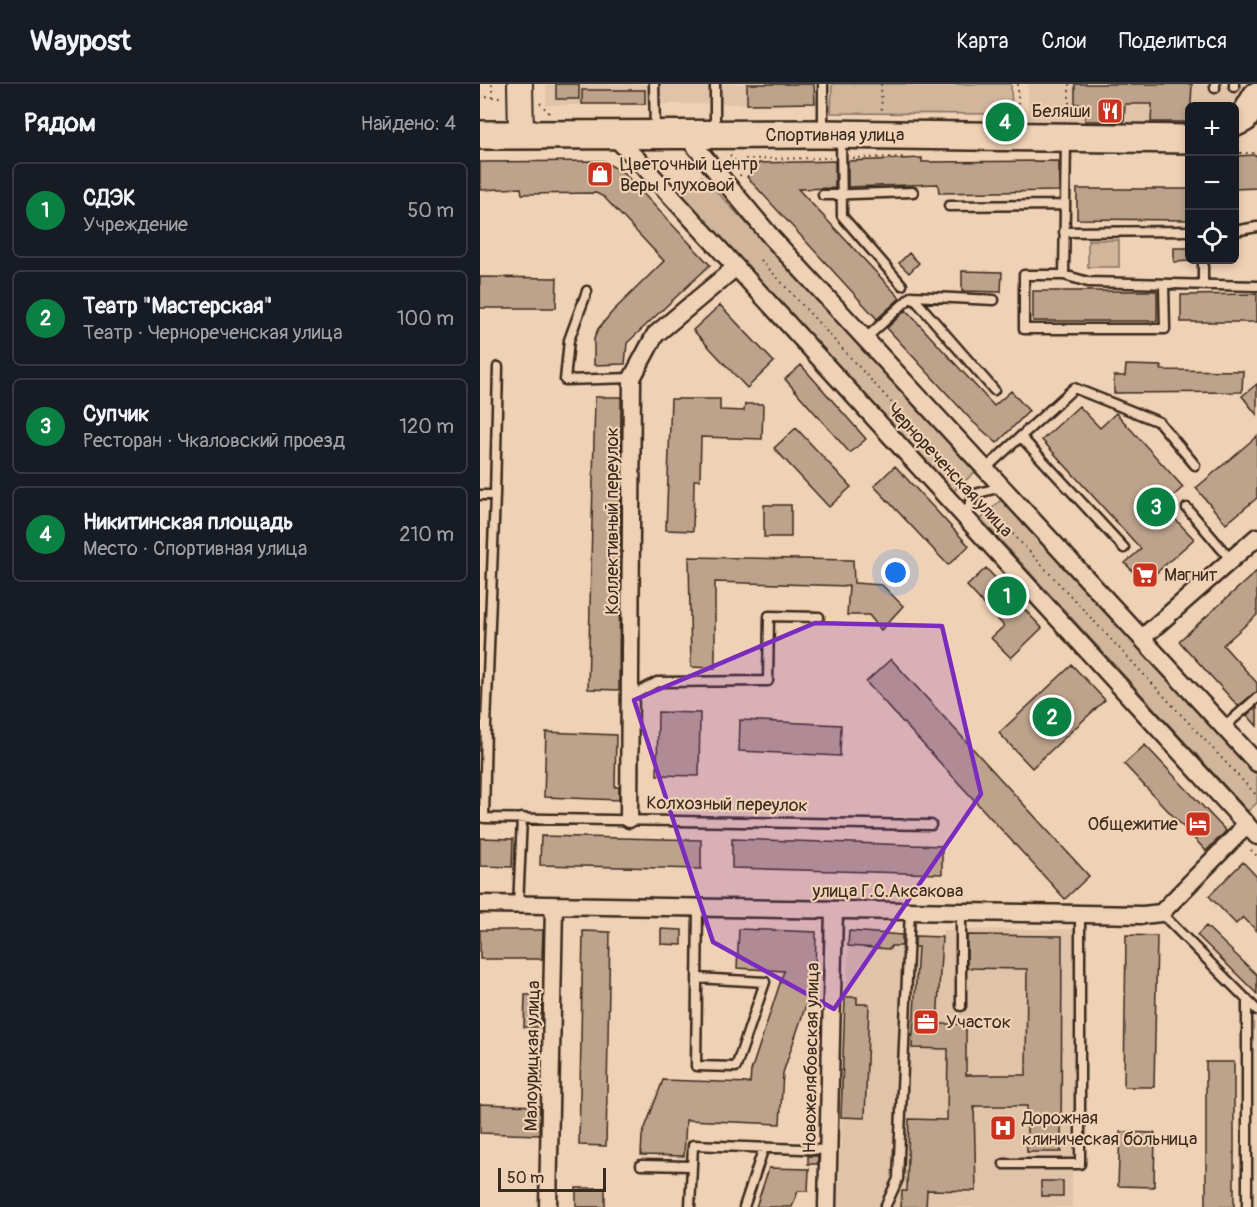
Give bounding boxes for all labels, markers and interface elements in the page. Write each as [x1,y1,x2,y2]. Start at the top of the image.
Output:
text: Waypost [30,24,131,59]
text: Карта [956,28,1008,55]
text: Слои [1041,28,1086,55]
text: Поделиться [1119,28,1227,55]
restaurant icon: Беляши [1095,96,1125,126]
pin: 4 [986,99,1024,144]
place label: Беляши [1032,100,1090,123]
map controls [1185,102,1239,264]
button: + [1185,102,1239,156]
text: Рядом [24,107,96,139]
text: Найдено: 4 [361,111,456,136]
street label: Спортивная улица [766,124,904,147]
place label: Цветочный центр Веры Глуховой [620,153,758,197]
button: − [1185,156,1239,210]
shop icon: Цветочный центр Веры Глуховой [585,159,615,189]
text: СДЭК [83,184,136,212]
text: 1 [42,198,49,223]
text: 50 m [407,198,454,223]
button: locate [1185,210,1239,264]
text: Учреждение [83,212,188,237]
text: Театр "Мастерская" [83,292,273,320]
text: 2 [40,306,51,331]
text: 100 m [397,306,454,331]
text: Театр · Чернореченская улица [83,320,342,345]
street label: Чернореченская улица [882,398,1018,542]
text: Супчик [83,400,149,428]
text: 3 [40,414,51,439]
text: 120 m [399,414,454,439]
street label: Коллективный переулок [601,427,624,615]
text: Ресторан · Чкаловский проезд [83,428,345,453]
pin: 3 [1136,484,1176,530]
text: Никитинская площадь [83,508,293,536]
text: 4 [40,522,51,547]
text: 210 m [399,522,454,547]
text: Место · Спортивная улица [83,536,307,561]
your location [881,558,910,587]
supermarket icon: Магнит [1130,560,1160,590]
place label: Магнит [1164,564,1217,587]
pin: 1 [988,574,1026,618]
pin: 2 [1032,694,1072,740]
street label: Колхозный переулок [646,792,808,817]
hotel icon: Общежитие [1183,809,1213,839]
place label: Общежитие [1087,813,1178,836]
street label: улица Г.С.Аксакова [811,880,964,903]
street label: Новожелябовская улица [798,962,825,1154]
street label: Малоурицкая улица [520,980,545,1132]
office icon: Участок [911,1007,941,1037]
place label: Участок [946,1011,1011,1034]
place label: Дорожная клиническая больница [1021,1107,1197,1151]
hospital icon: Дорожная клиническая больница [988,1113,1018,1143]
scale bar [498,1165,606,1192]
text: 50 m [507,1168,544,1188]

